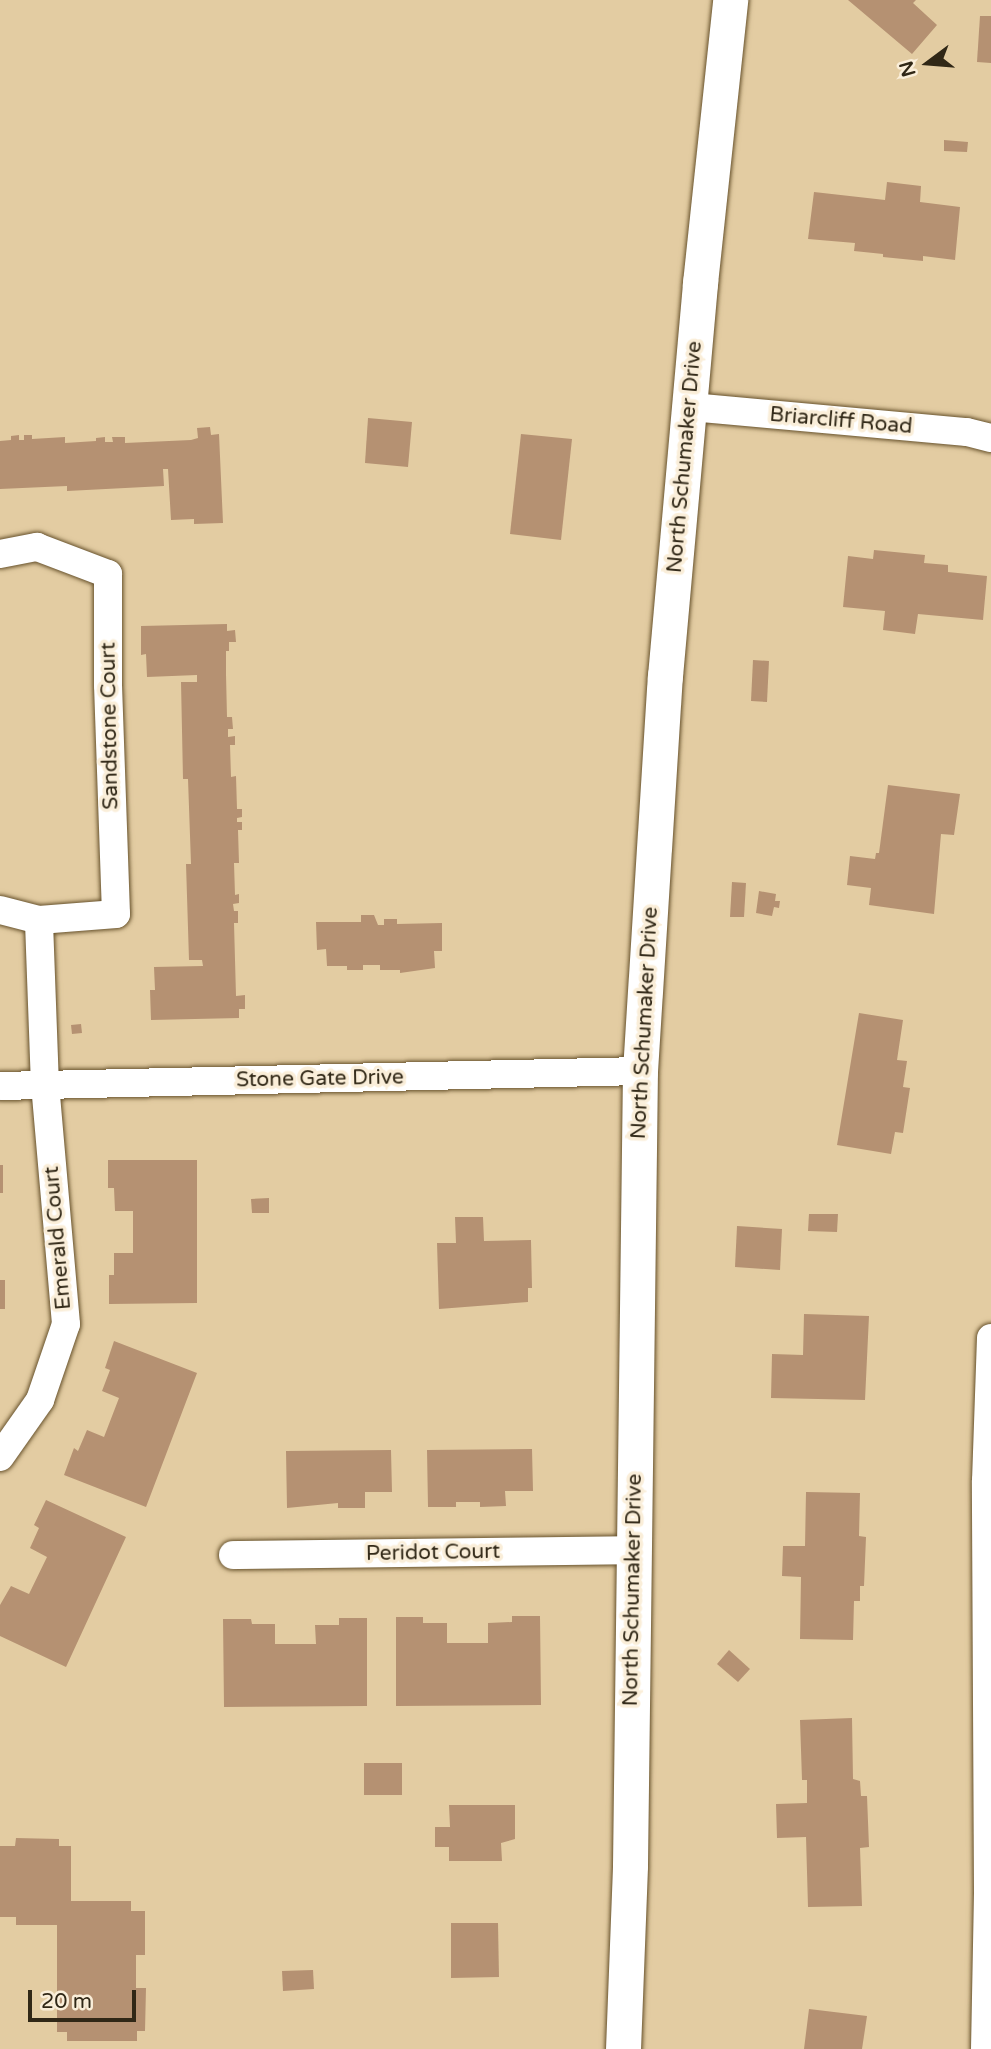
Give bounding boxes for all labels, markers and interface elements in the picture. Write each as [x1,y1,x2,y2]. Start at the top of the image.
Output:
north arrow [893,28,963,98]
text: N [895,58,920,79]
street label: North Schumaker Drive [662,340,708,574]
street label: Briarcliff Road [769,402,913,440]
street label: Sandstone Court [96,642,124,810]
street label: North Schumaker Drive [626,906,664,1140]
street label: Stone Gate Drive [236,1065,404,1093]
street label: Emerald Court [39,1165,77,1311]
street label: North Schumaker Drive [618,1473,648,1707]
street label: Peridot Court [366,1539,500,1567]
scale bar [32,1976,140,2020]
text: 20 m [41,1989,92,2014]

